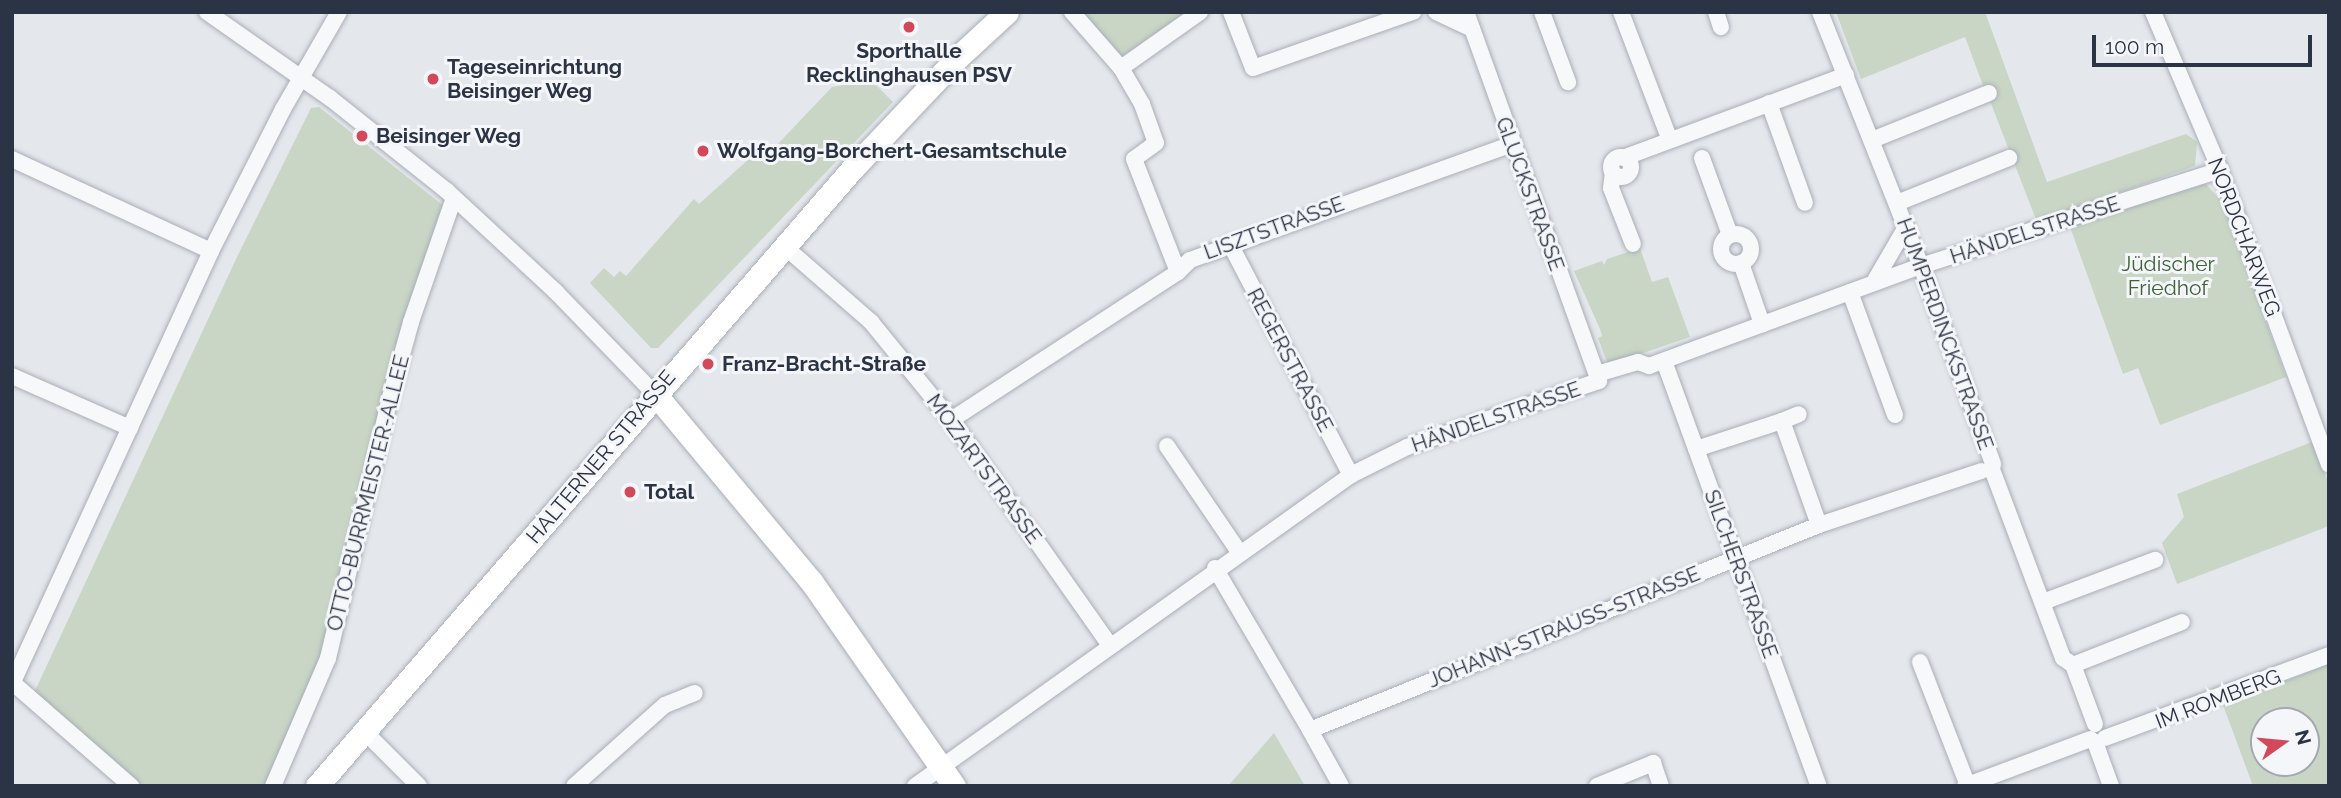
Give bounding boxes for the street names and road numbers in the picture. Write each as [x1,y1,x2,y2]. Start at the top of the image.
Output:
street label: GLUCKSTRASSE [1490,114,1570,274]
street label: NORDCHARWEG [2202,154,2286,320]
street label: LISZTSTRASSE [1200,191,1348,265]
street label: HÄNDELSTRASSE [1947,191,2123,269]
street label: HUMPERDINCKSTRASSE [1891,215,1999,453]
street label: REGERSTRASSE [1242,284,1338,436]
street label: OTTO-BURRMEISTER-ALLEE [321,352,415,634]
street label: HALTERNER STRASSE [521,365,681,549]
street label: HÄNDELSTRASSE [1408,376,1584,458]
street label: MOZARTSTRASSE [921,389,1047,549]
street label: SILCHERSTRASSE [1699,486,1783,662]
street label: JOHANN-STRAUSS-STRASSE [1424,561,1704,693]
street label: IM ROMBERG [2152,664,2284,734]

